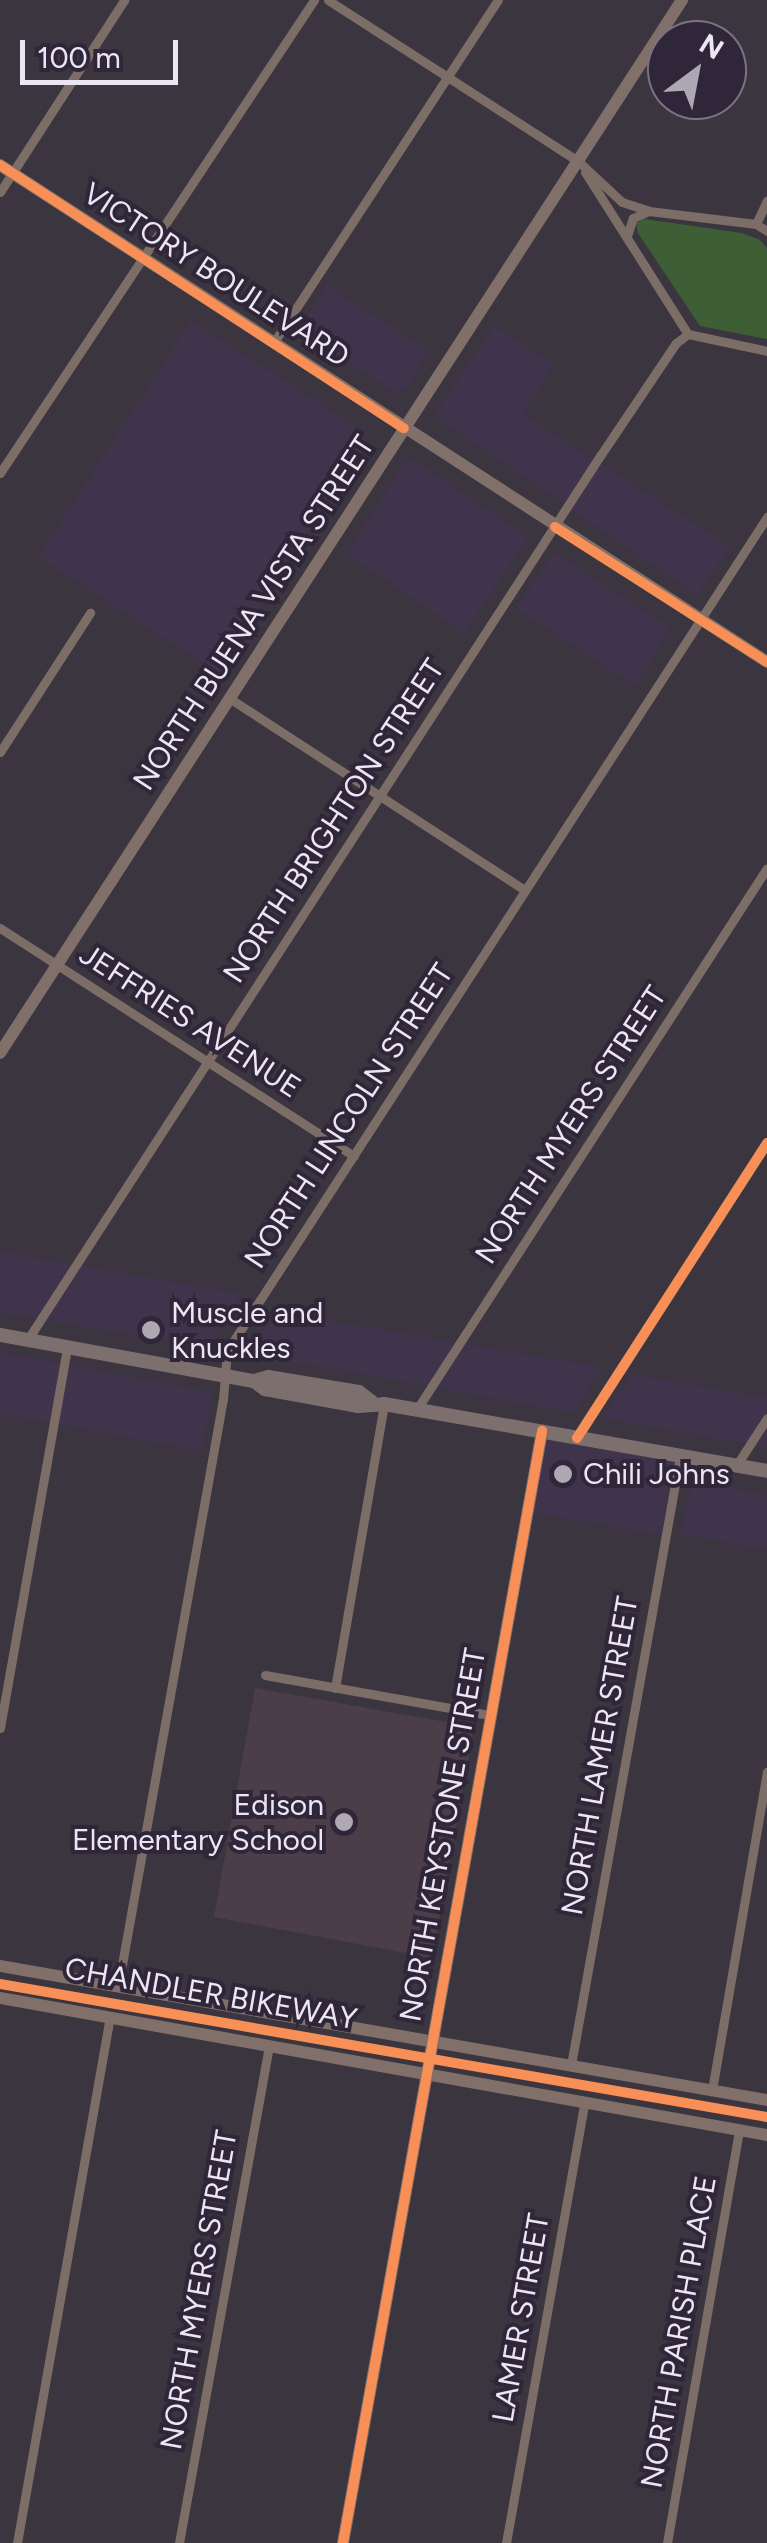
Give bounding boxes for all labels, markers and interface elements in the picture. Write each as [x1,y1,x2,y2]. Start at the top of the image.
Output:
scale bar [25,20,182,82]
north arrow [647,20,747,120]
text: N [694,26,730,66]
text: 100 m [37,39,121,76]
street label: VICTORY BOULEVARD [76,175,356,375]
street label: NORTH BUENA VISTA STREET [126,429,382,797]
street label: NORTH BRIGHTON STREET [216,652,452,990]
street label: JEFFRIES AVENUE [73,936,307,1106]
street label: NORTH LINCOLN STREET [237,957,461,1275]
street label: NORTH MYERS STREET [468,980,674,1270]
place label: Muscle and Knuckles [171,1295,323,1366]
marker: Muscle and Knuckles [140,1319,162,1341]
place label: Chili Johns [583,1456,730,1492]
marker: Chili Johns [552,1463,574,1485]
street label: NORTH LAMER STREET [554,1594,646,1918]
street label: NORTH KEYSTONE STREET [392,1646,494,2024]
place label: Edison Elementary School [72,1787,324,1858]
marker: Edison Elementary School [333,1811,355,1833]
street label: CHANDLER BIKEWAY [62,1951,360,2037]
street label: NORTH MYERS STREET [153,2128,245,2452]
street label: NORTH PARISH PLACE [634,2173,724,2491]
street label: LAMER STREET [485,2211,557,2425]

